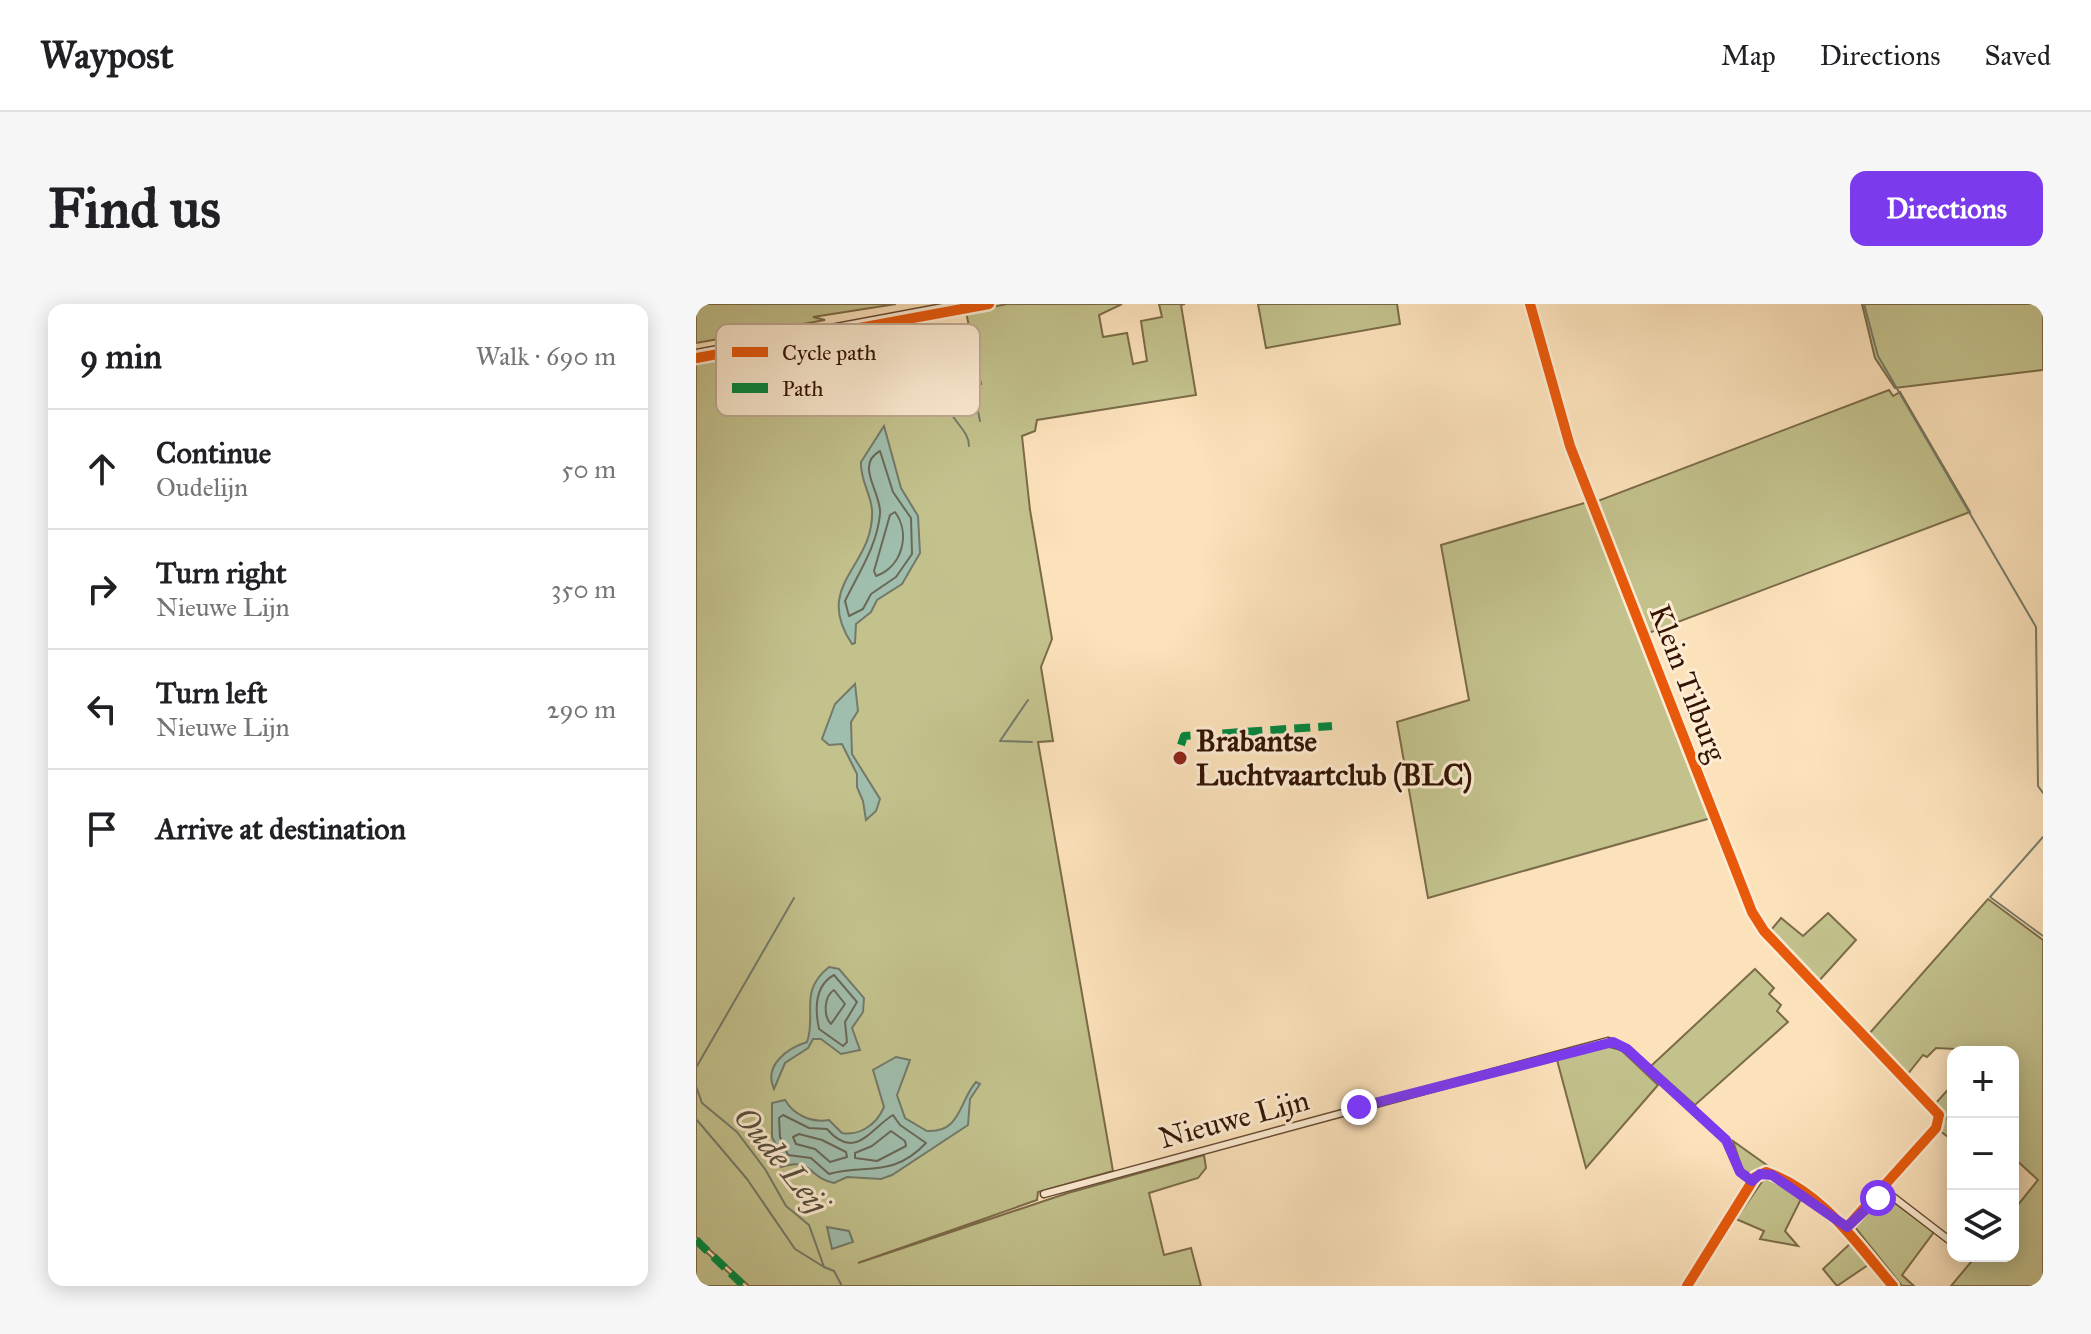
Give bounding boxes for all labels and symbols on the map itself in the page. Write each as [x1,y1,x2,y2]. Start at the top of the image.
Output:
legend [716,324,980,416]
text: Cycle path [782,339,877,366]
text: Path [782,375,824,402]
street label: Klein Tilburg [1642,599,1735,768]
place label: Brabantse Luchtvaartclub (BLC) [1196,723,1472,794]
marker: Brabantse Luchtvaartclub (BLC) [1171,749,1189,767]
street label: Nieuwe Lijn [1155,1082,1313,1156]
route end [1341,1089,1377,1125]
water label: Oude Leij [726,1098,838,1224]
route start [1860,1180,1896,1216]

